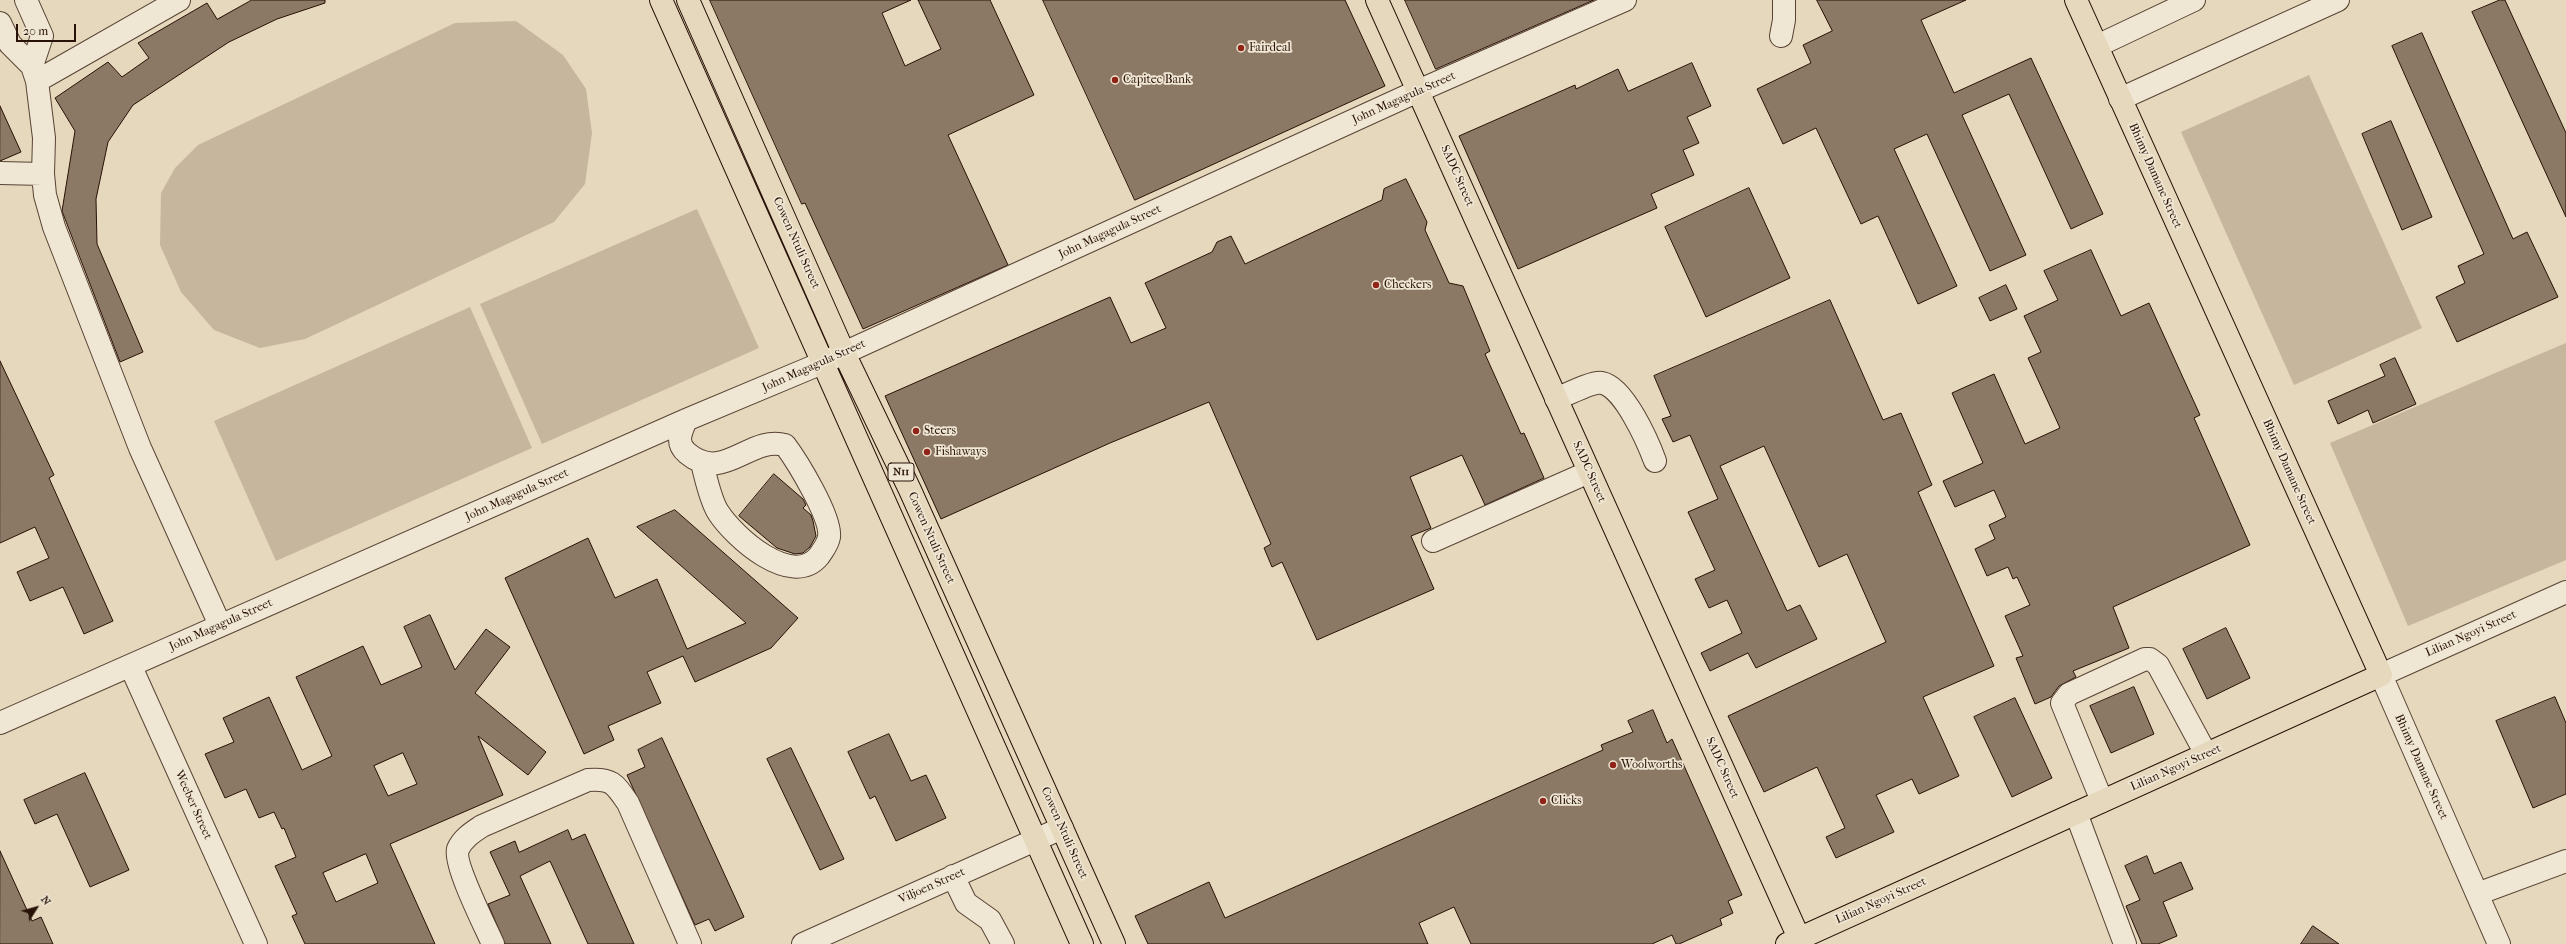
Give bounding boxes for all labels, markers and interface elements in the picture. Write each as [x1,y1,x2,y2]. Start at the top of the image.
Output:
scale bar [18,16,78,42]
text: 20 m [23,24,48,38]
place label: Fairdeal [1249,41,1291,55]
marker: Fairdeal [1236,43,1246,53]
street label: John Magagula Street [1350,69,1458,127]
place label: Capitec Bank [1123,73,1191,87]
marker: Capitec Bank [1110,75,1120,85]
street label: Bhimy Damane Street [2125,121,2185,231]
street label: SADC Street [1437,143,1477,209]
street label: Cowen Ntuli Street [769,195,823,291]
street label: John Magagula Street [1056,202,1164,262]
place label: Checkers [1384,278,1431,292]
marker: Checkers [1371,280,1381,290]
street label: John Magagula Street [760,337,868,395]
street label: Bhimy Damane Street [2259,417,2319,527]
place label: Steers [924,424,956,438]
marker: Steers [911,426,921,436]
street label: SADC Street [1569,439,1609,505]
place label: Fishaways [935,445,986,459]
marker: Fishaways [922,447,932,457]
road number: N11 [888,463,914,481]
street label: John Magagula Street [463,466,571,524]
street label: Cowen Ntuli Street [904,490,958,586]
street label: John Magagula Street [167,596,275,654]
street label: Lilian Ngoyi Street [2423,608,2519,660]
street label: Bhimy Damane Street [2391,712,2451,822]
street label: SADC Street [1702,735,1742,801]
street label: Lilian Ngoyi Street [2128,742,2224,794]
place label: Woolworths [1621,758,1683,772]
marker: Woolworths [1608,760,1618,770]
street label: Weeber Street [171,768,215,842]
street label: Cowen Ntuli Street [1037,785,1091,881]
place label: Clicks [1551,794,1582,808]
marker: Clicks [1538,796,1548,806]
street label: Viljoen Street [897,865,967,907]
street label: Lilian Ngoyi Street [1833,875,1929,927]
north arrow [16,888,56,928]
text: N [38,893,54,908]

